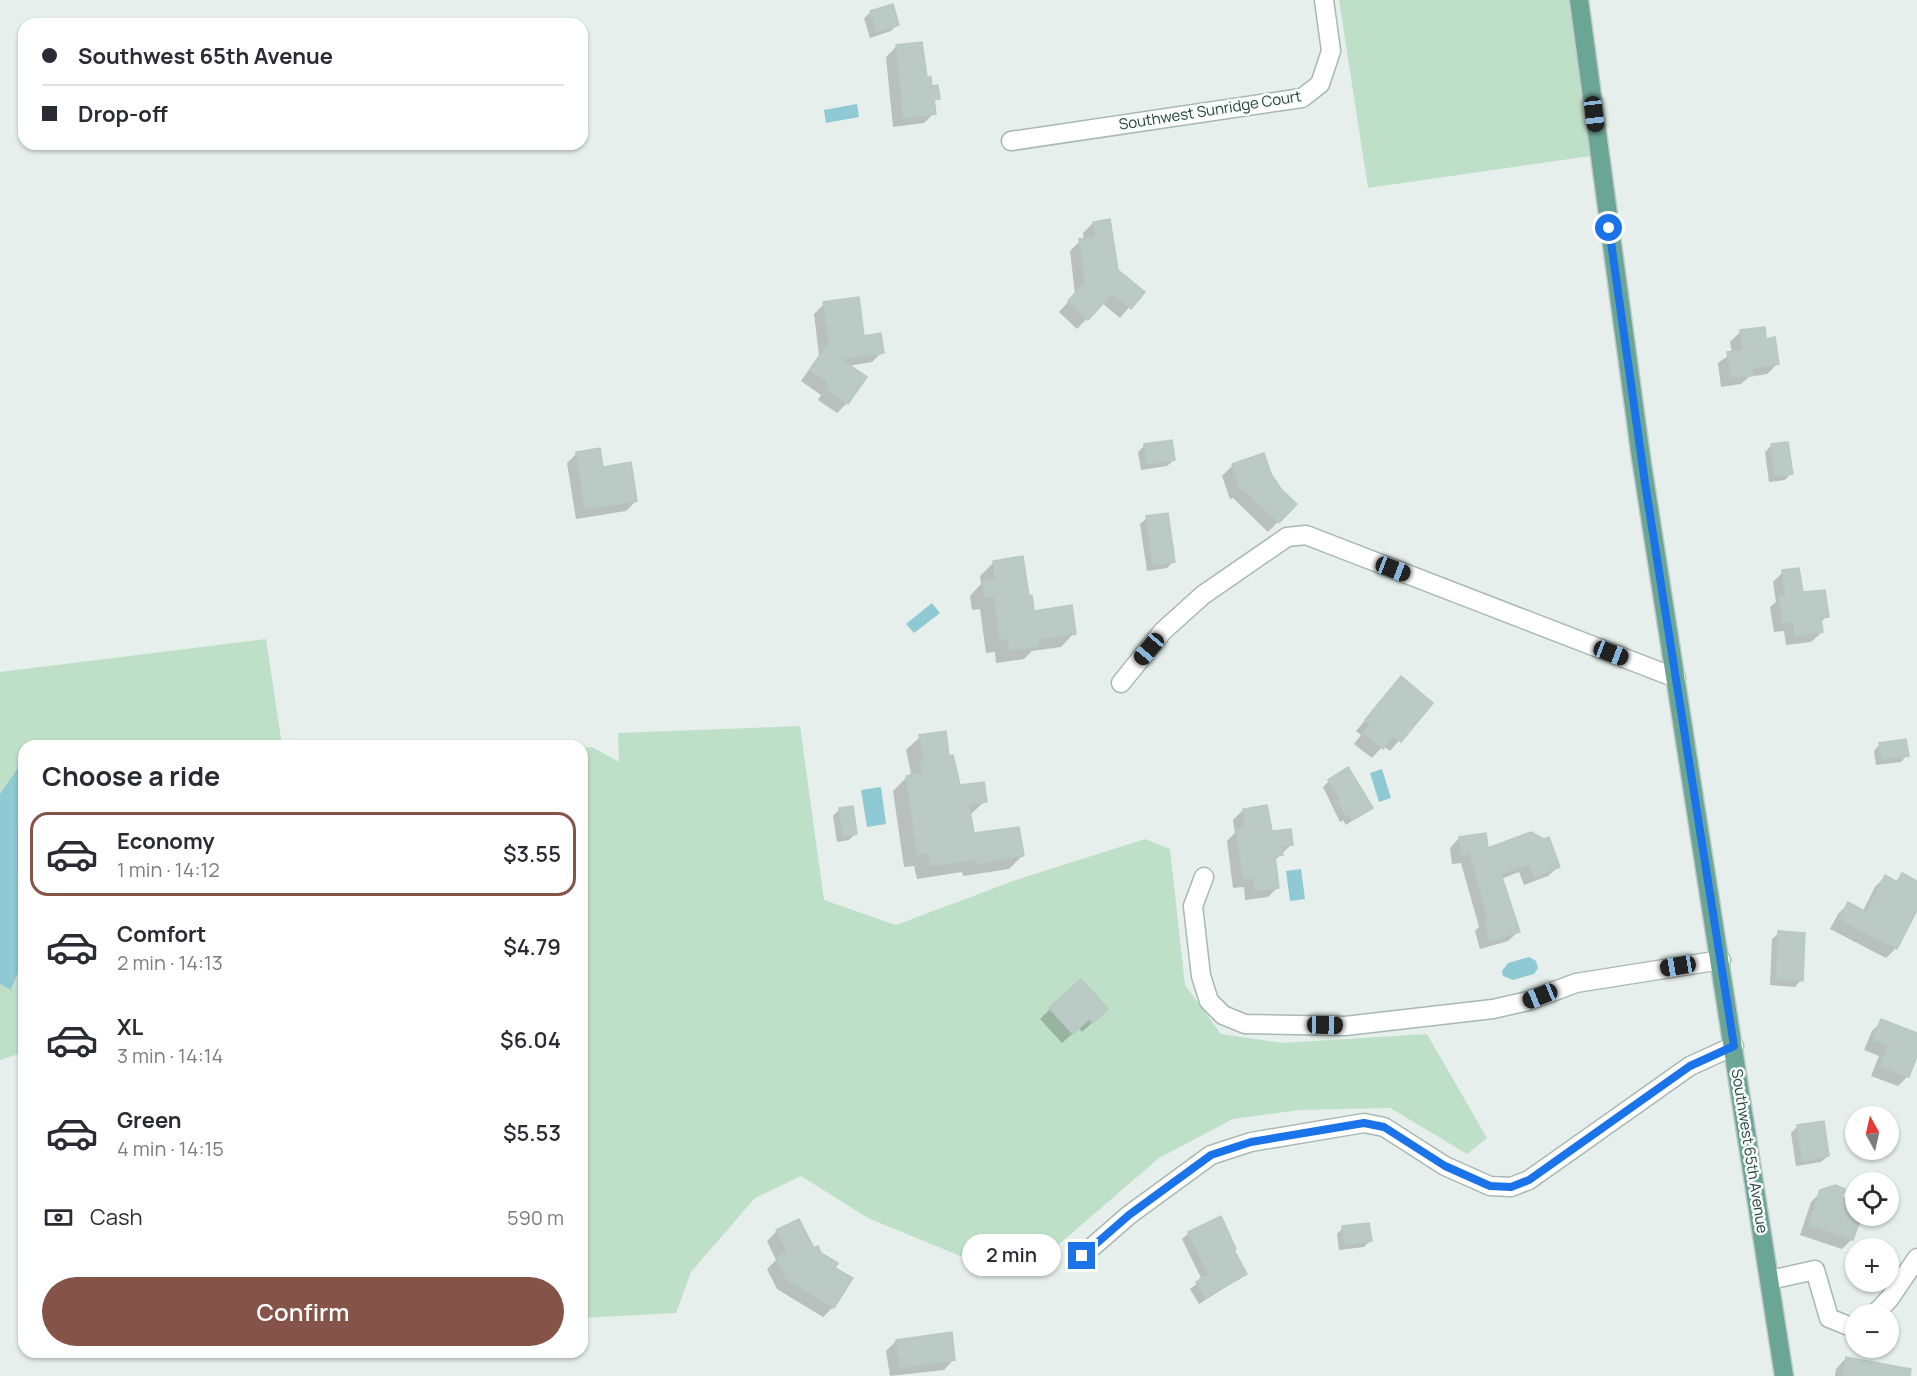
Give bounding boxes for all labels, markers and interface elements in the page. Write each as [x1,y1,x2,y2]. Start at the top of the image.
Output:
text: Southwest 65th Avenue [78,41,333,71]
street label: Southwest Sunridge Court [1117,85,1303,135]
car [1583,95,1605,133]
text: Drop-off [78,99,168,129]
route start [1595,214,1622,241]
car [1373,554,1413,584]
car [1131,629,1167,669]
car [1591,638,1631,668]
text: Choose a ride [42,757,220,794]
text: Economy [117,826,215,856]
icon: car [45,827,99,881]
text: $3.55 [503,839,561,869]
text: 1 min · 14:12 [117,856,220,883]
text: Comfort [117,919,206,949]
icon: car [45,920,99,974]
text: $4.79 [503,932,561,962]
text: 2 min · 14:13 [117,949,223,976]
car [1659,954,1697,978]
car [1520,981,1560,1011]
text: XL [117,1012,143,1042]
icon: car [45,1013,99,1067]
car [1307,1016,1343,1034]
text: $6.04 [500,1025,561,1055]
text: 3 min · 14:14 [117,1042,223,1069]
street label: Southwest 65th Avenue [1727,1067,1773,1235]
text: Green [117,1105,182,1135]
icon: car [45,1106,99,1160]
north arrow [1845,1106,1899,1160]
map controls [1845,1106,1899,1358]
text: $5.53 [503,1118,561,1148]
text: 4 min · 14:15 [117,1135,224,1162]
button: locate [1845,1172,1899,1226]
icon: cash [42,1201,75,1234]
text: Cash [90,1202,143,1232]
text: 590 m [507,1204,564,1231]
callout: 2 min [962,1235,1061,1277]
button: + [1845,1238,1899,1292]
text: 2 min [986,1241,1037,1268]
route end [1068,1242,1095,1269]
button: Confirm [42,1277,564,1346]
button: − [1845,1304,1899,1358]

